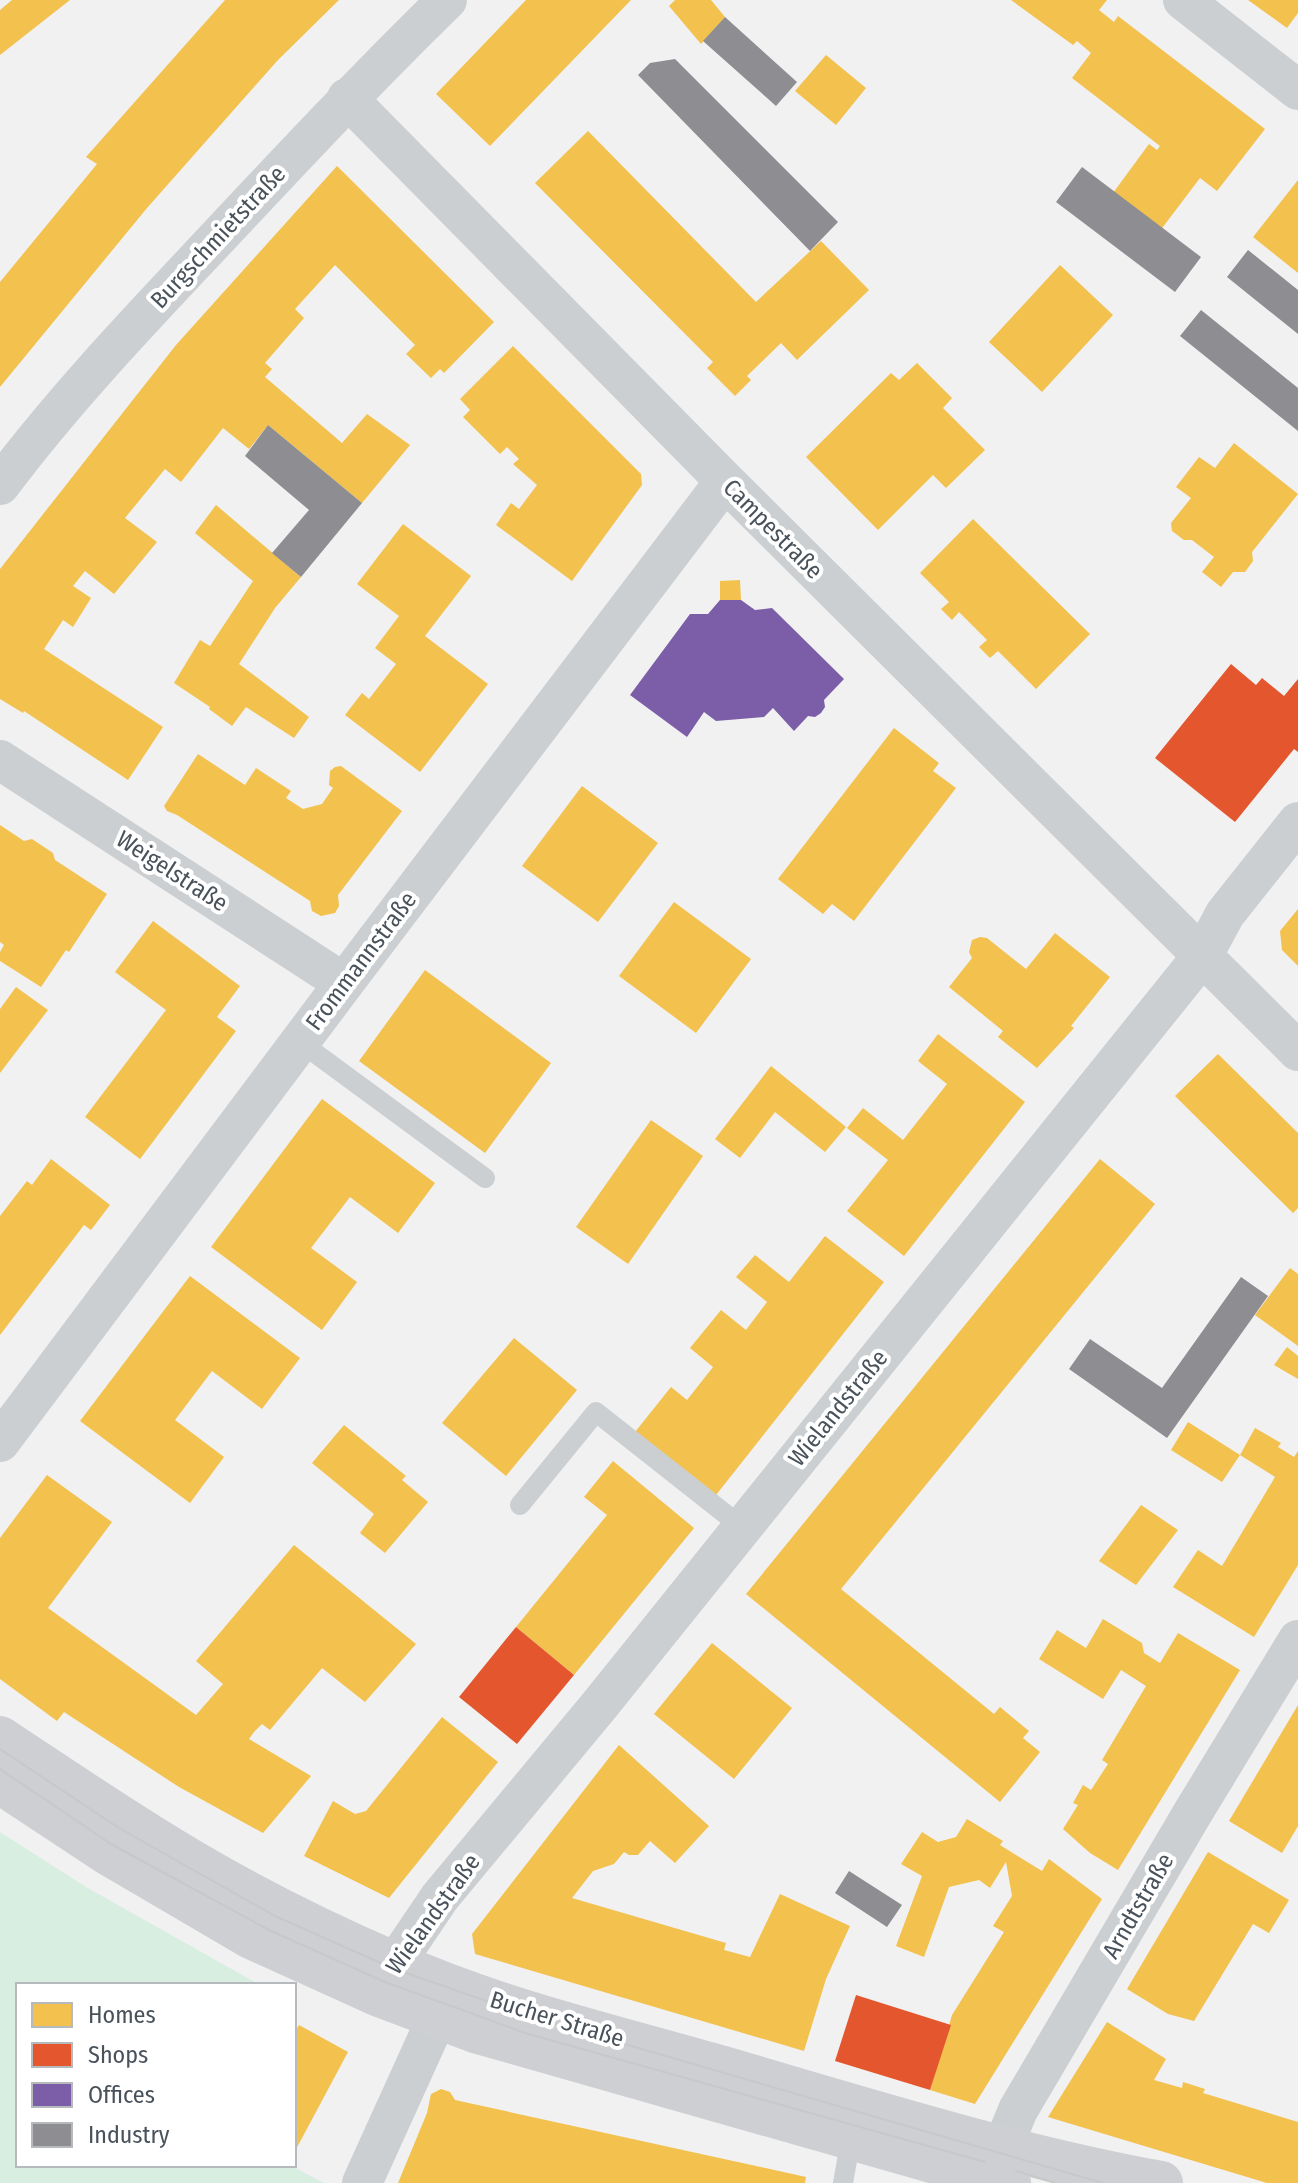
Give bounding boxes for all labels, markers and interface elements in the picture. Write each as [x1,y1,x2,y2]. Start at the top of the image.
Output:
street label: Burgschmietstraße [145,160,291,314]
street label: Campestraße [717,473,829,585]
street label: Weigelstraße [111,825,233,917]
street label: Frommannstraße [300,886,422,1036]
street label: Wielandstraße [783,1344,893,1472]
street label: Wielandstraße [380,1849,486,1979]
street label: Arndtstraße [1097,1849,1179,1963]
legend [16,1983,296,2167]
street label: Bucher Straße [487,1985,627,2053]
text: Homes [88,2001,156,2029]
text: Shops [88,2041,148,2069]
text: Offices [88,2081,155,2109]
text: Industry [88,2121,170,2149]

